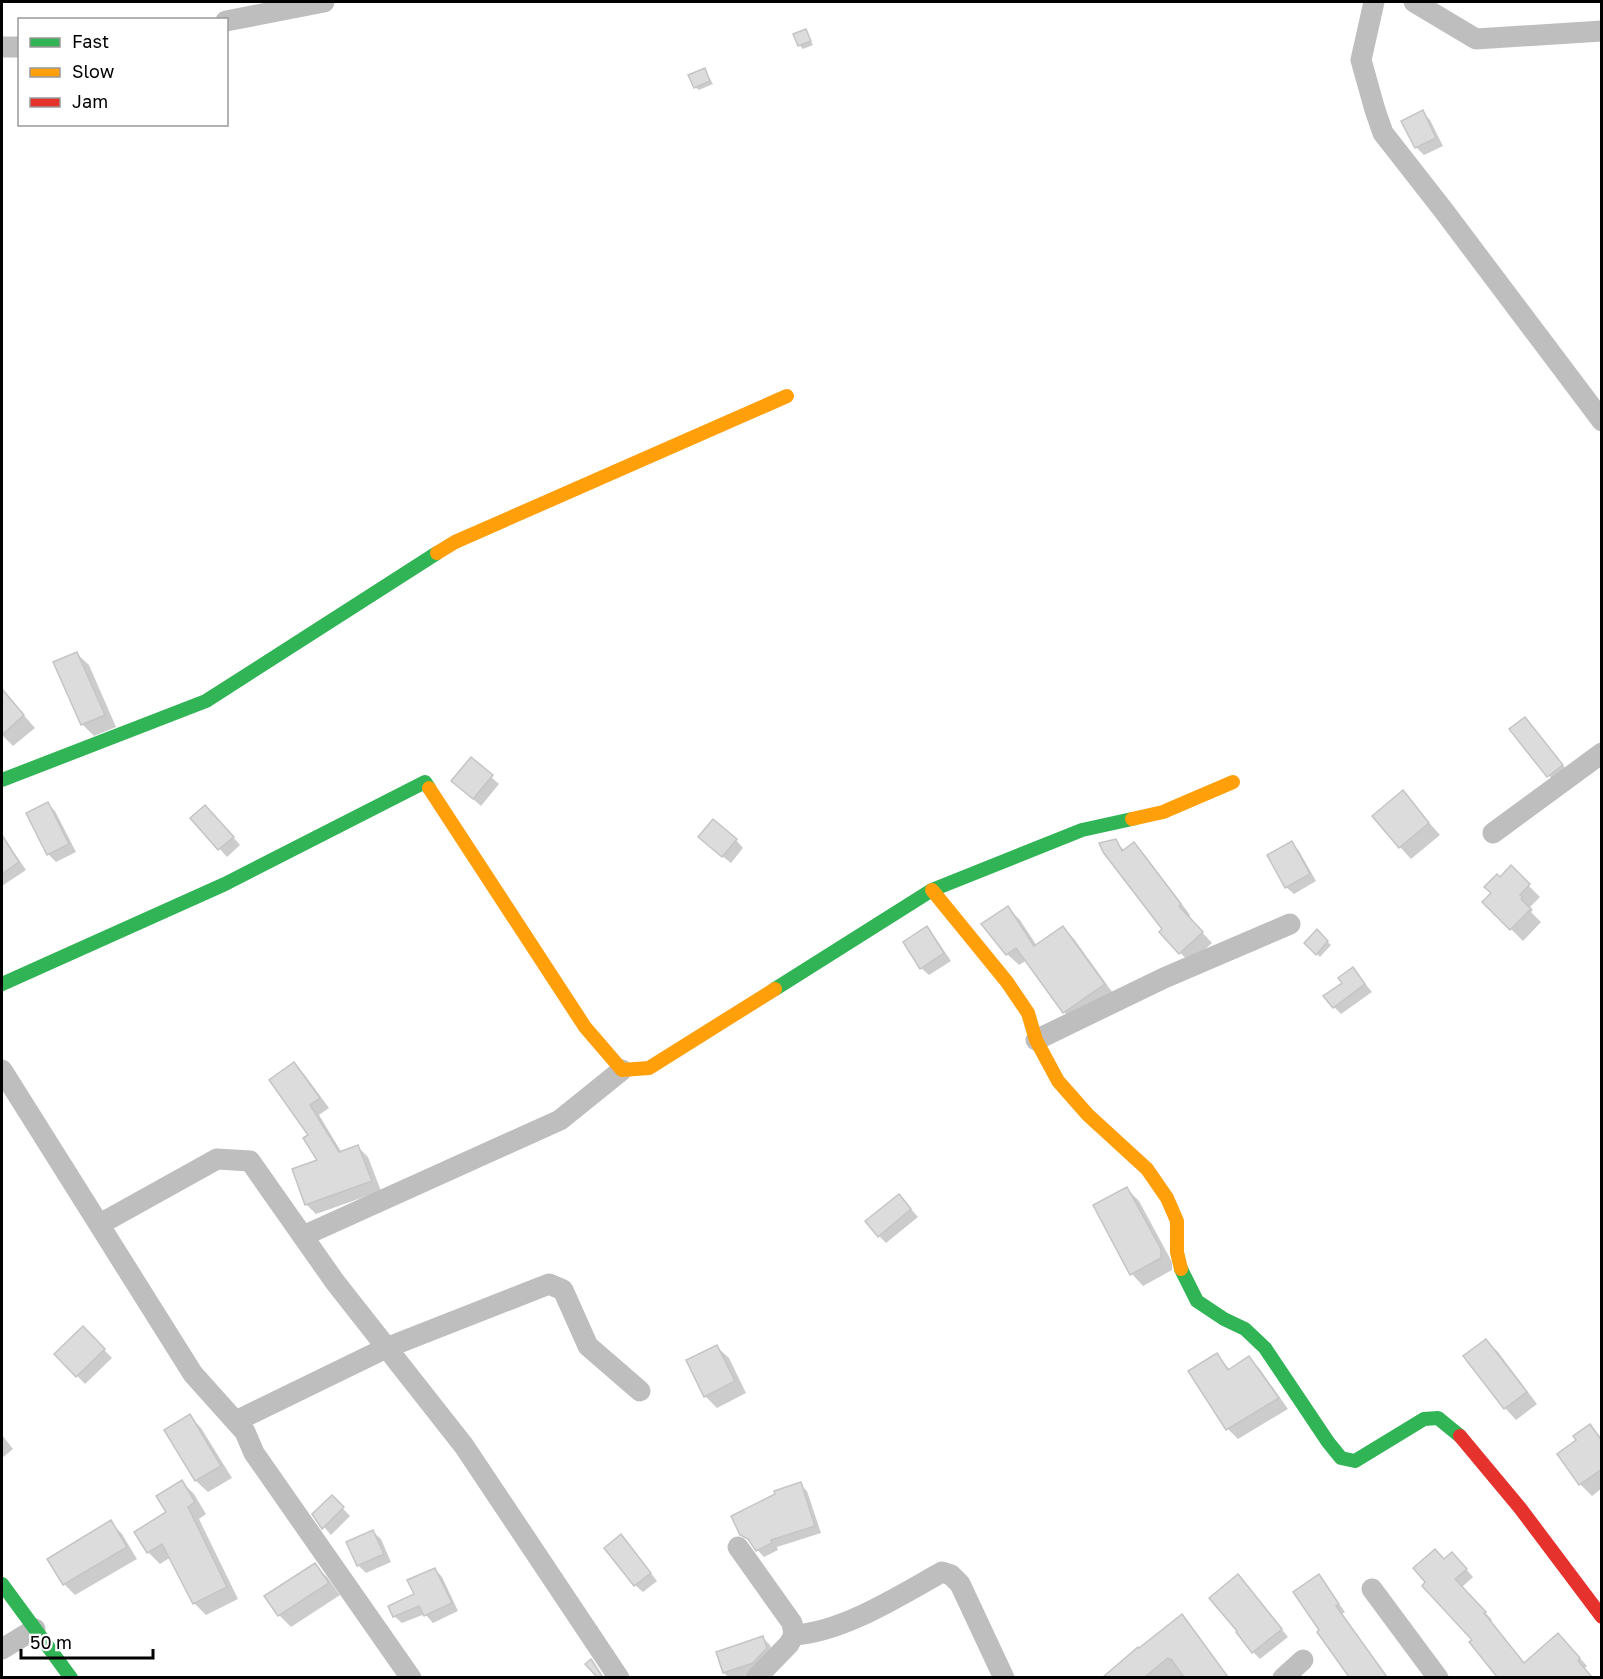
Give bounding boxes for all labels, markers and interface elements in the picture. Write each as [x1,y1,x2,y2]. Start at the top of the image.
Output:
legend [18,18,228,126]
text: Fast [72,30,109,52]
text: Slow [72,60,115,82]
text: Jam [72,90,108,112]
scale bar [21,1622,153,1660]
text: 50 m [30,1631,72,1653]

